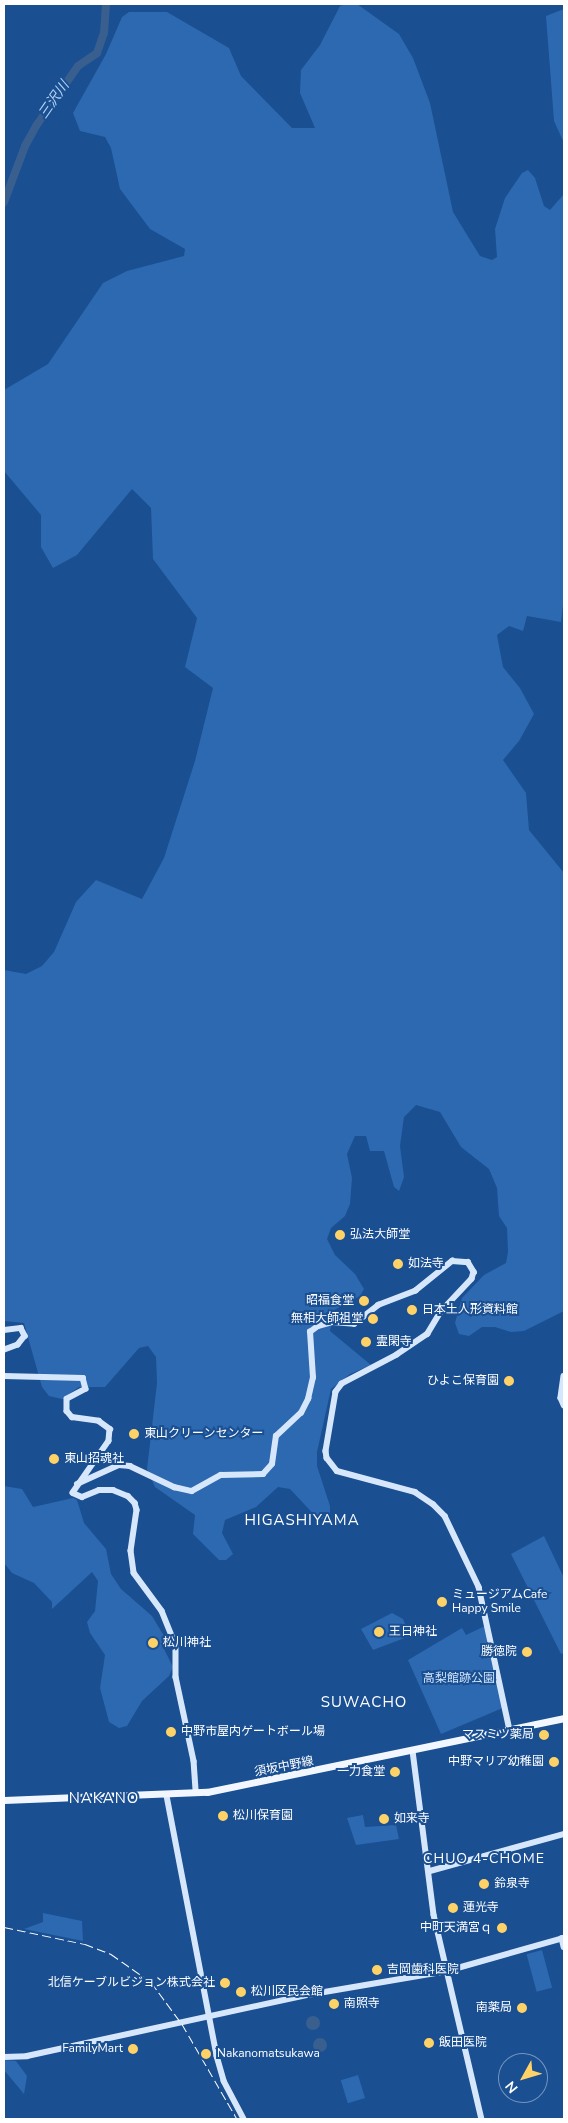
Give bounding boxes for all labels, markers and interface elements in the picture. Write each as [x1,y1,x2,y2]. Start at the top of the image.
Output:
water label: 三沢川 [35,78,73,122]
place label: 弘法大師堂 [350,1228,410,1242]
marker: 弘法大師堂 [334,1229,346,1241]
place label: 如法寺 [408,1257,444,1271]
marker: 如法寺 [392,1258,404,1270]
place label: 昭福食堂 [306,1294,354,1308]
marker: 昭福食堂 [358,1295,370,1307]
place label: 日本土人形資料館 [422,1303,518,1317]
marker: 日本土人形資料館 [406,1304,418,1316]
place label: 無相大師祖堂 [291,1312,363,1326]
marker: 無相大師祖堂 [367,1313,379,1325]
place label: 霊閑寺 [376,1335,412,1349]
marker: 霊閑寺 [360,1336,372,1348]
place label: ひよこ保育園 [427,1374,499,1388]
marker: ひよこ保育園 [503,1375,515,1387]
place label: 東山クリーンセンター [144,1427,264,1441]
marker: 東山クリーンセンター [128,1428,140,1440]
place label: 東山招魂社 [64,1452,124,1466]
marker: 東山招魂社 [48,1453,60,1465]
district label: HIGASHIYAMA [243,1512,361,1530]
place label: ミュージアムCafe Happy Smile [452,1588,548,1616]
marker: ミュージアムCafe Happy Smile [436,1596,448,1608]
place label: 王日神社 [389,1625,437,1639]
marker: 王日神社 [373,1626,385,1638]
place label: 松川神社 [163,1636,211,1650]
marker: 松川神社 [147,1637,159,1649]
place label: 勝徳院 [481,1645,517,1659]
marker: 勝徳院 [521,1646,533,1658]
park label: 高梨館跡公園 [423,1672,495,1686]
district label: SUWACHO [320,1694,408,1712]
place label: 中野市屋内ゲートボール場 [181,1725,325,1739]
marker: 中野市屋内ゲートボール場 [165,1726,177,1738]
place label: マスミツ薬局 [462,1728,534,1742]
marker: マスミツ薬局 [538,1729,550,1741]
street label: 須坂中野線 [253,1754,315,1780]
place label: 中野マリア幼稚園 [448,1755,544,1769]
marker: 中野マリア幼稚園 [548,1756,560,1768]
place label: 一力食堂 [337,1765,385,1779]
marker: 一力食堂 [389,1766,401,1778]
district label: NAKANO [68,1790,140,1808]
place label: 松川保育園 [233,1809,293,1823]
marker: 松川保育園 [217,1810,229,1822]
place label: 如来寺 [394,1812,430,1826]
marker: 如来寺 [378,1813,390,1825]
district label: CHUO 4-CHOME [422,1851,546,1867]
place label: 鈴泉寺 [494,1877,530,1891]
marker: 鈴泉寺 [478,1878,490,1890]
place label: 蓮光寺 [463,1901,499,1915]
marker: 蓮光寺 [447,1902,459,1914]
place label: 中町天満宮ｑ [420,1921,492,1935]
marker: 中町天満宮ｑ [496,1922,508,1934]
place label: 吉岡歯科医院 [387,1963,459,1977]
marker: 吉岡歯科医院 [371,1964,383,1976]
place label: 北信ケーブルビジョン株式会社 [47,1976,215,1990]
marker: 北信ケーブルビジョン株式会社 [219,1977,231,1989]
place label: 松川区民会館 [251,1985,323,1999]
marker: 松川区民会館 [235,1986,247,1998]
place label: 南照寺 [344,1997,380,2011]
marker: 南照寺 [328,1998,340,2010]
place label: 南薬局 [476,2001,512,2015]
marker: 南薬局 [516,2002,528,2014]
place label: 飯田医院 [439,2036,487,2050]
marker: 飯田医院 [423,2037,435,2049]
place label: FamilyMart [62,2042,123,2056]
marker: FamilyMart [127,2043,139,2055]
marker: Nakanomatsukawa [199,2047,213,2061]
place label: Nakanomatsukawa [217,2047,320,2061]
north arrow [498,2053,548,2103]
text: N [501,2077,522,2097]

